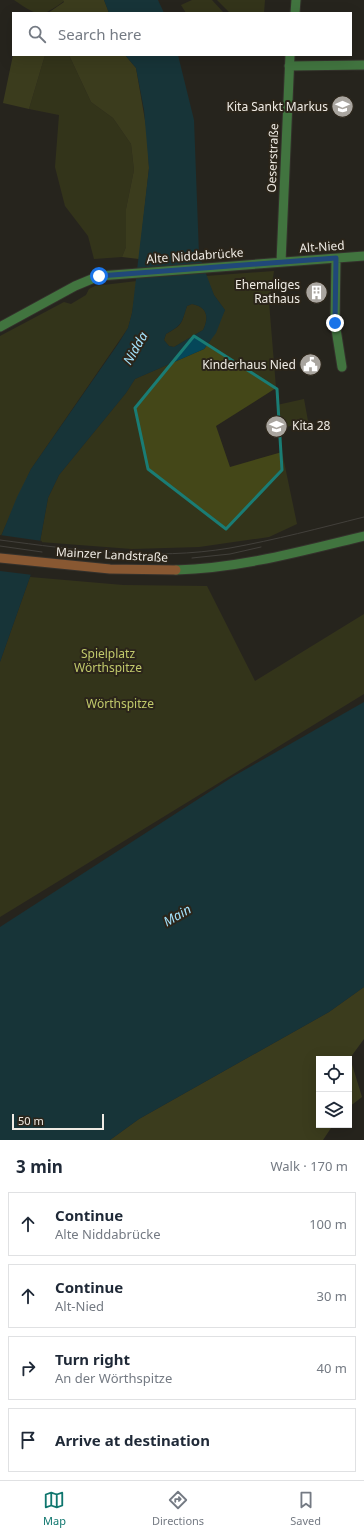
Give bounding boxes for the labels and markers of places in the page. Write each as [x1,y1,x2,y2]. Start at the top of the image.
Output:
school or university icon: Kita Sankt Markus [330,94,356,120]
place label: Kita Sankt Markus [227,98,328,115]
place label: Ehemaliges Rathaus [235,276,300,307]
building icon: Ehemaliges Rathaus [303,279,329,305]
public building icon: Kinderhaus Nied [298,352,324,378]
place label: Kinderhaus Nied [202,356,296,373]
school or university icon: Kita 28 [263,413,289,439]
place label: Kita 28 [292,417,331,434]

